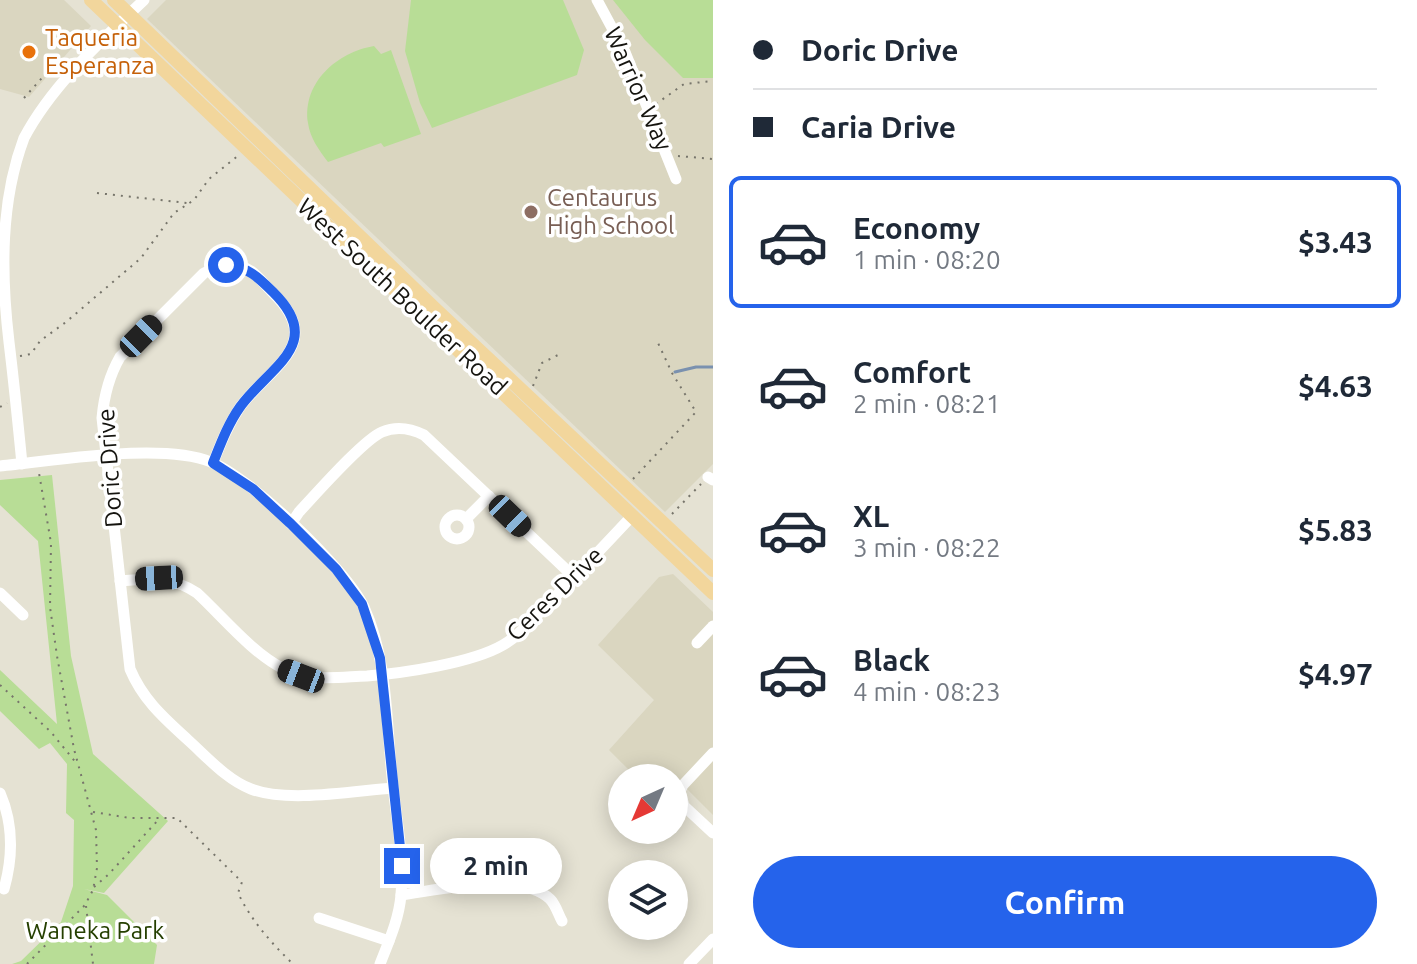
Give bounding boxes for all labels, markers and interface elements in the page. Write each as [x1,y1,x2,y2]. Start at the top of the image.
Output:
street label: Warrior Way [599,23,678,155]
place label: Taqueria Esperanza [45,24,155,79]
text: Doric Drive [801,33,959,67]
marker: Taqueria Esperanza [20,43,38,61]
text: Caria Drive [801,110,956,144]
place label: Centaurus High School [547,184,674,239]
street label: West South Boulder Road [292,193,512,401]
marker: Centaurus High School [522,203,540,221]
icon: car [757,206,829,278]
text: Economy [853,211,980,245]
text: $3.43 [1298,225,1373,259]
text: 1 min · 08:20 [853,245,1001,274]
route start [208,247,244,283]
car [116,311,166,361]
icon: car [757,350,829,422]
text: Comfort [853,355,971,389]
text: $4.63 [1298,369,1373,403]
text: 2 min · 08:21 [853,389,1001,418]
street label: Doric Drive [92,408,127,528]
car [484,491,536,541]
icon: car [757,494,829,566]
text: XL [853,499,889,533]
text: $5.83 [1298,513,1373,547]
text: 3 min · 08:22 [853,533,1001,562]
street label: Ceres Drive [501,541,608,646]
car [134,565,184,591]
icon: car [757,638,829,710]
text: Black [853,643,930,677]
car [274,656,328,696]
text: $4.97 [1298,657,1373,691]
text: 4 min · 08:23 [853,677,1001,706]
north arrow [608,764,688,844]
map controls [608,764,688,940]
callout: 2 min [430,838,562,894]
route end [384,848,420,884]
text: 2 min [463,851,529,880]
button: Confirm [753,856,1377,948]
button: layers [608,860,688,940]
park label: Waneka Park [26,917,164,944]

